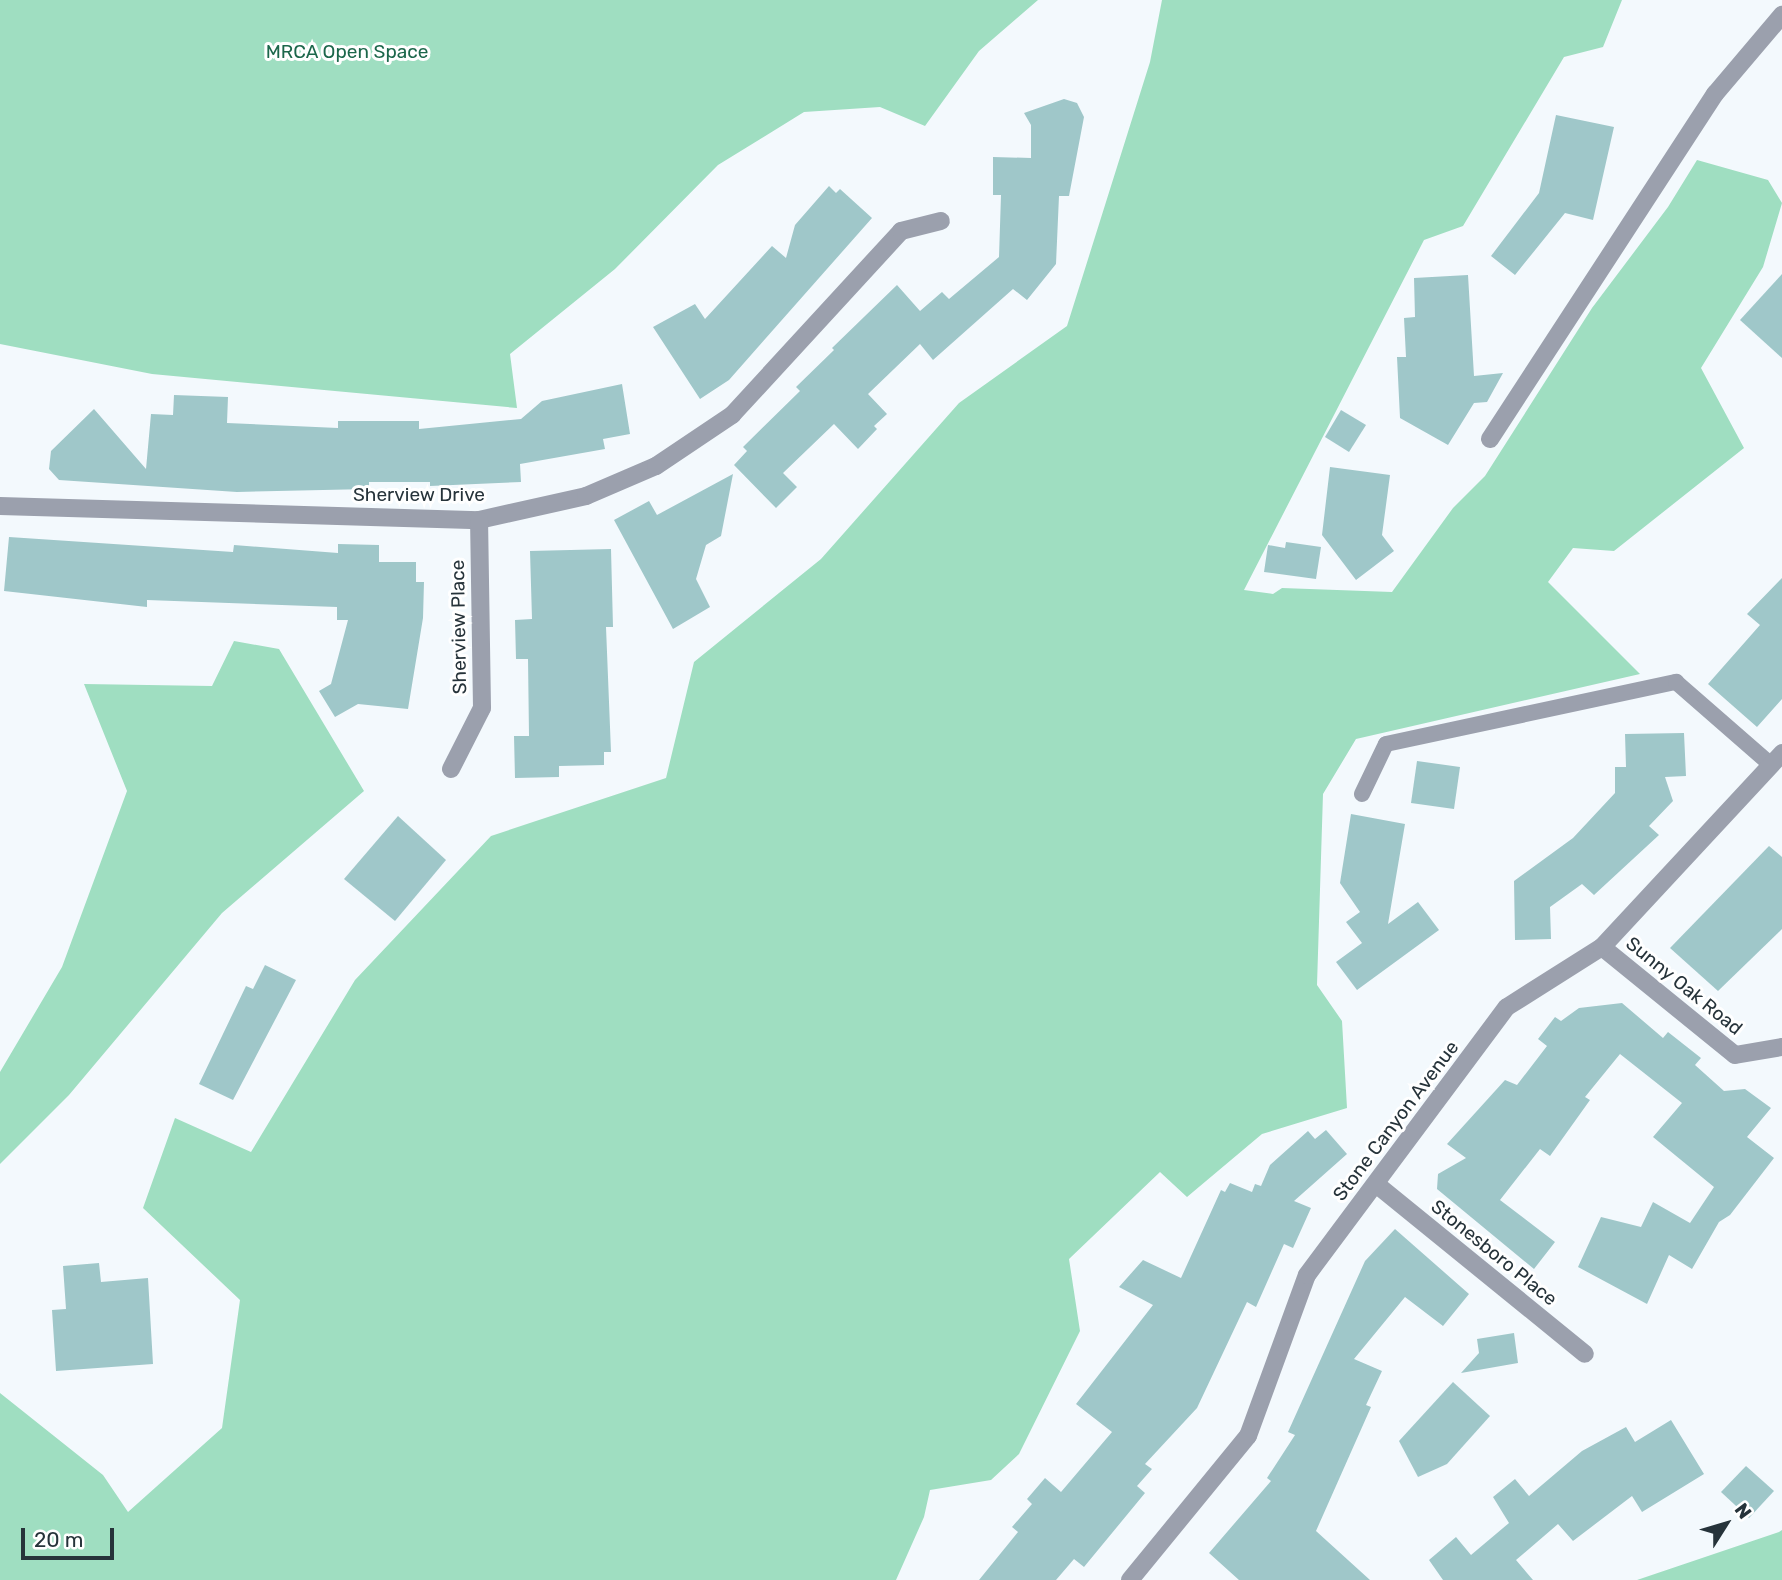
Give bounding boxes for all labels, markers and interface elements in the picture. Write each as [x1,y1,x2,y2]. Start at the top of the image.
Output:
park label: MRCA Open Space [265,41,429,63]
street label: Sherview Drive [353,484,485,506]
street label: Sherview Place [446,559,472,695]
street label: Sunny Oak Road [1621,932,1747,1040]
street label: Stone Canyon Avenue [1328,1036,1464,1206]
street label: Stonesboro Place [1427,1195,1561,1311]
north arrow [1691,1489,1761,1559]
text: N [1730,1499,1756,1523]
scale bar [24,1514,117,1558]
text: 20 m [34,1527,83,1552]

